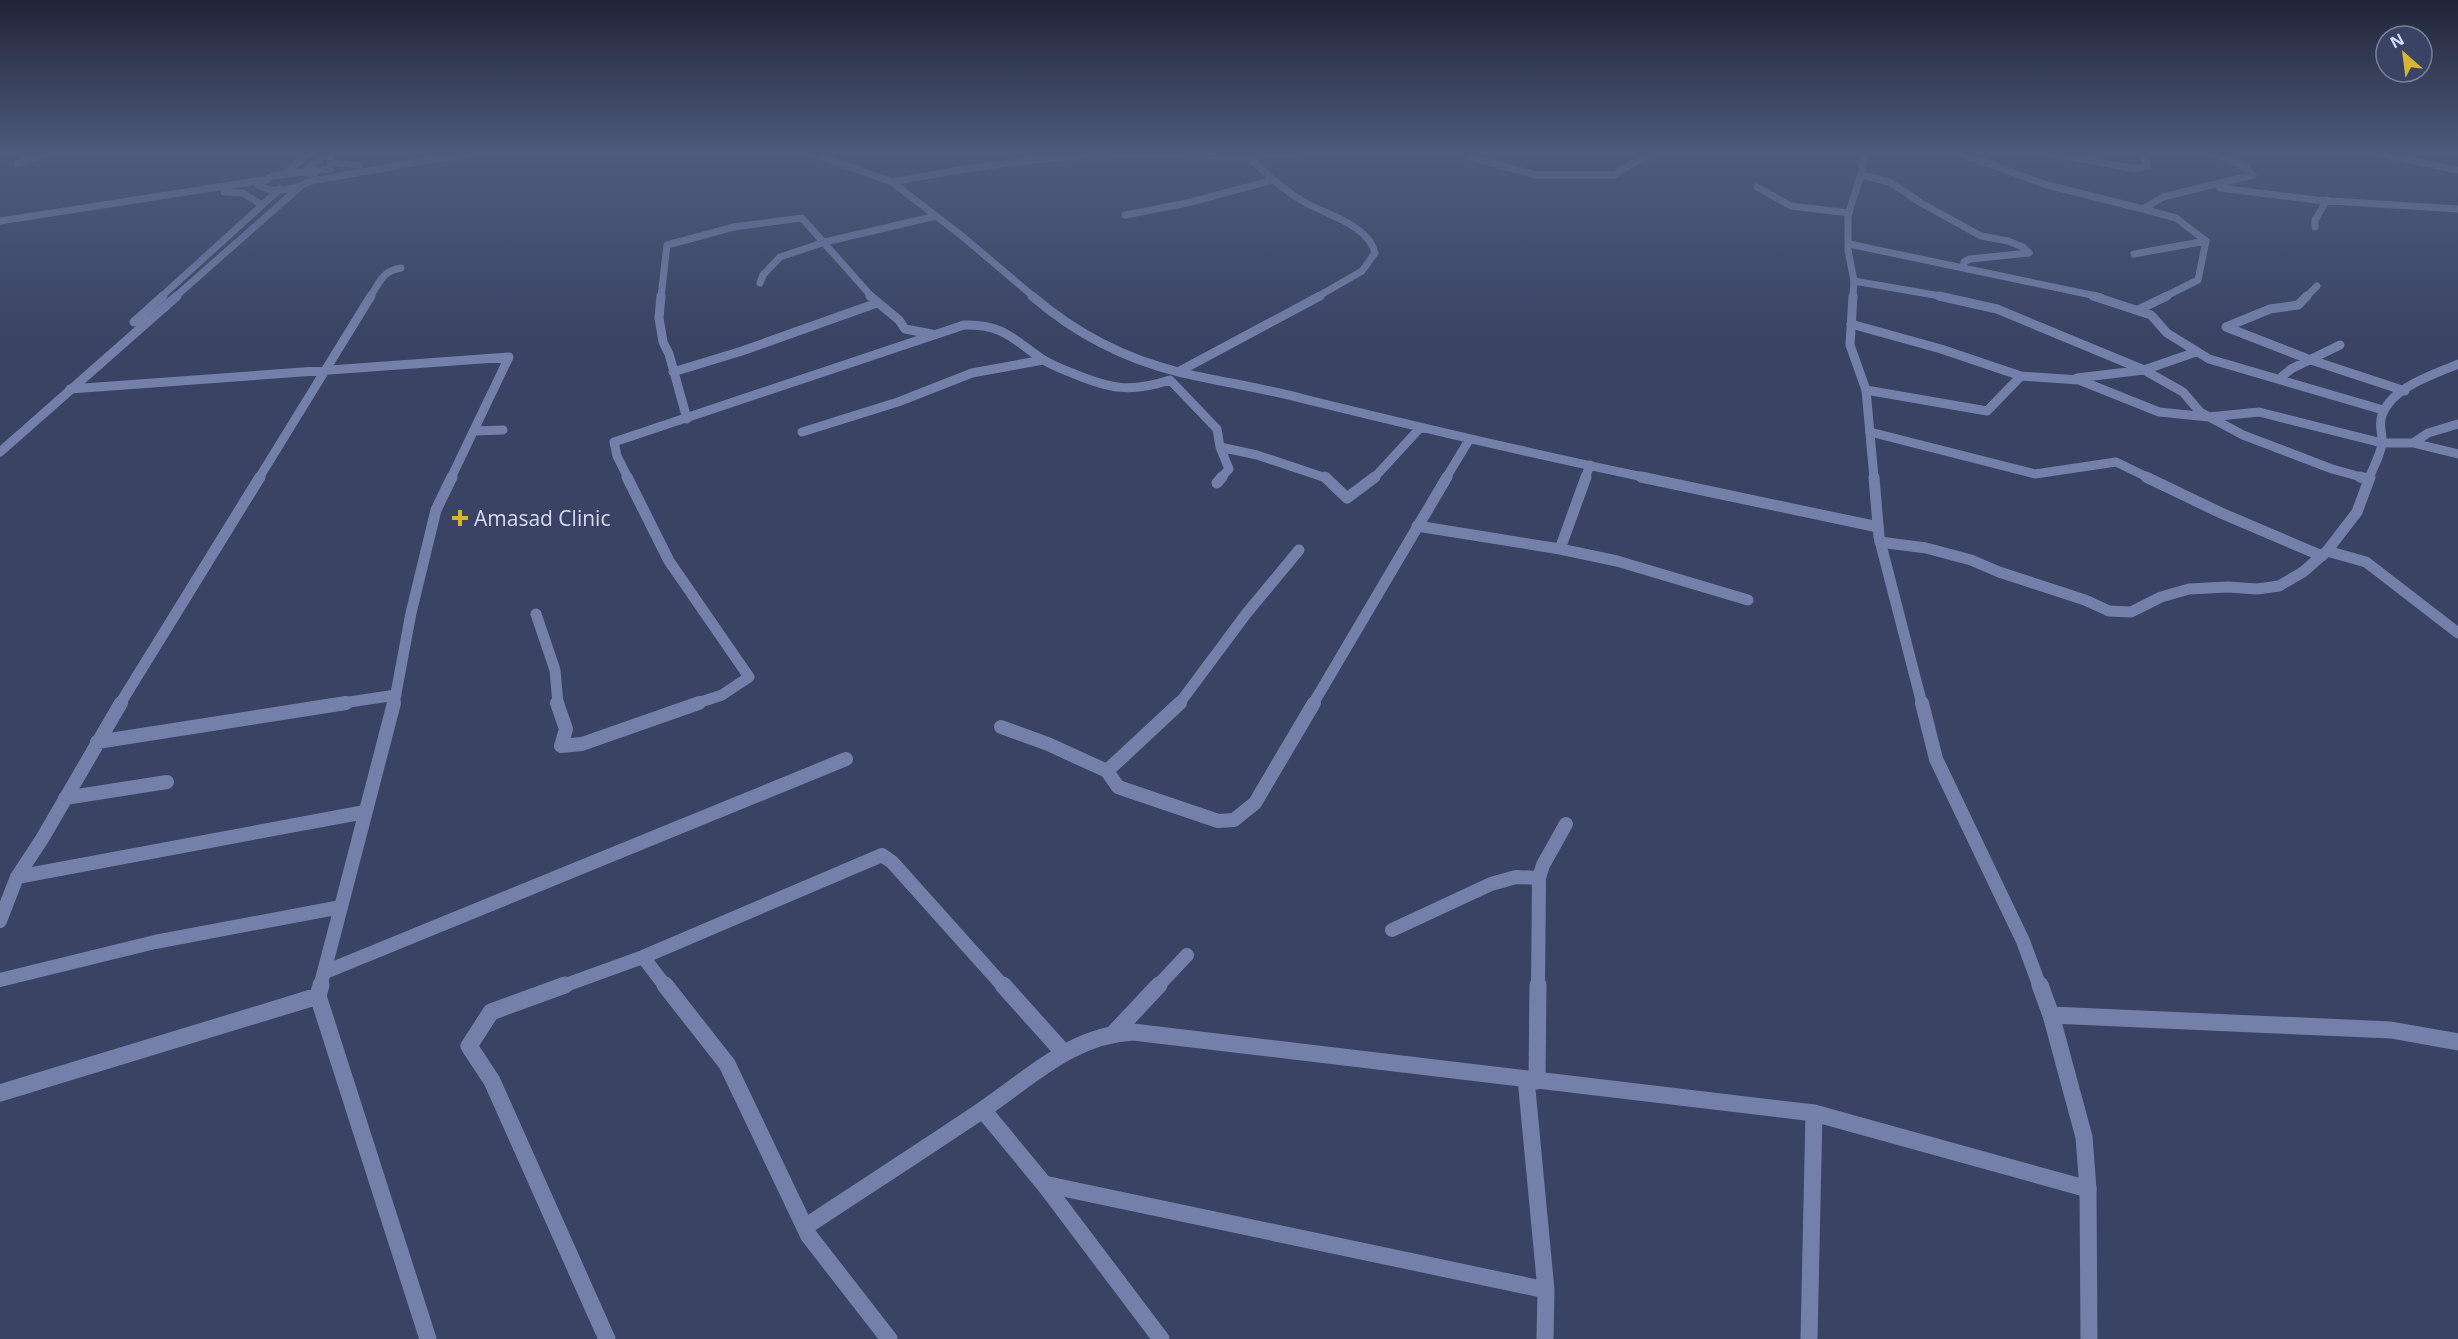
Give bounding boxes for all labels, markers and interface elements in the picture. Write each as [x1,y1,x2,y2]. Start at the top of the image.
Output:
north arrow [2374,24,2434,84]
text: N [2386,28,2408,54]
place label: Amasad Clinic [474,504,610,532]
marker: Amasad Clinic [451,509,469,527]

